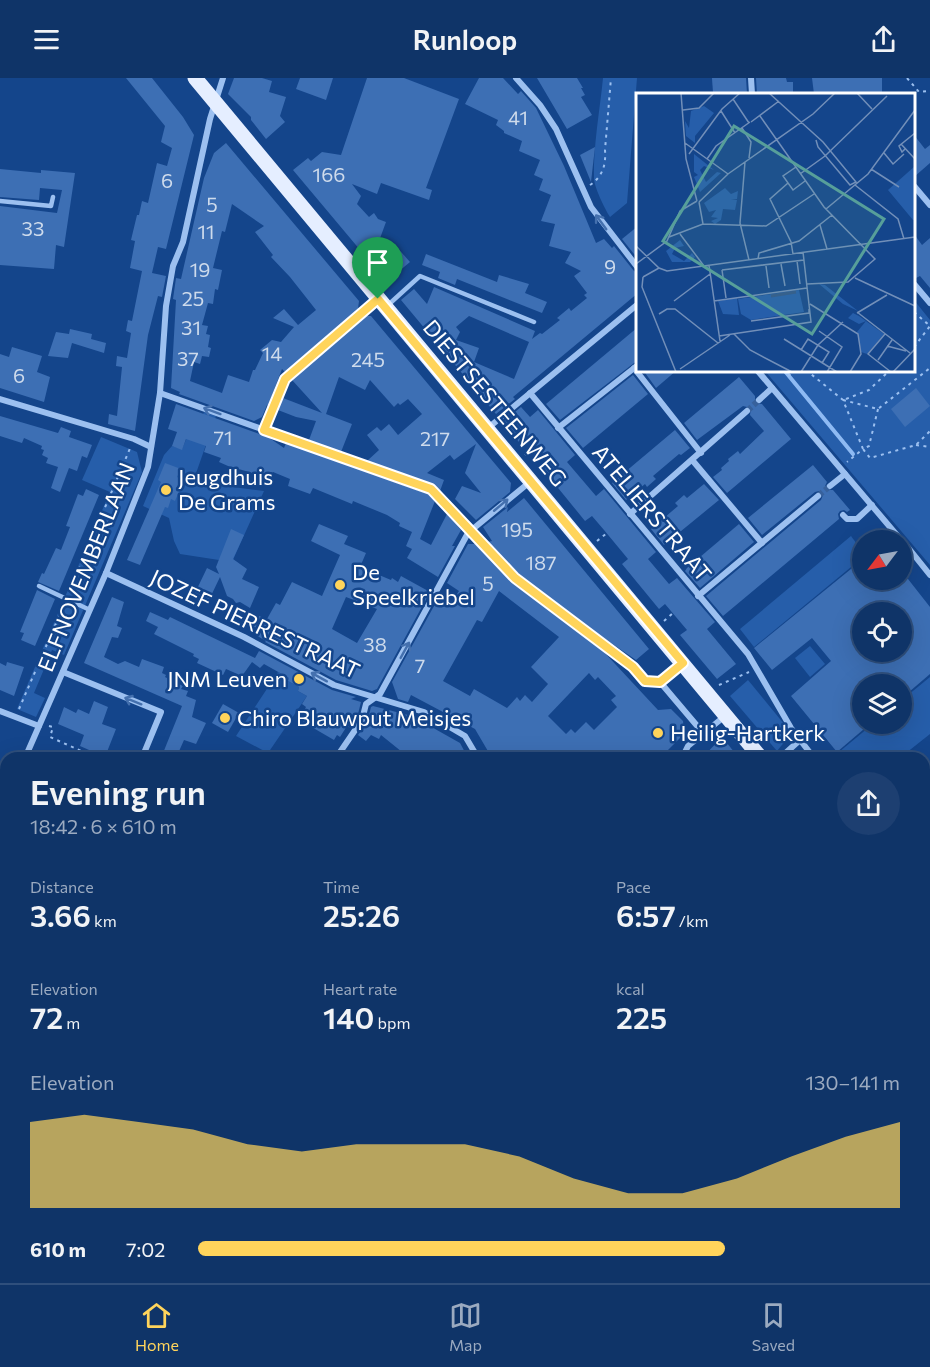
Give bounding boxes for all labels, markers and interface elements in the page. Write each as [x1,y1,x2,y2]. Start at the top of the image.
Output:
icon: menu [30,23,63,56]
text: Runloop [413,23,517,56]
icon: share [867,23,900,56]
inset map [636,93,915,372]
house number: 41 [508,105,528,129]
house number: 166 [313,162,345,186]
house number: 6 [161,168,173,192]
house number: 5 [206,192,218,216]
one-way arrow [595,214,607,230]
house number: 33 [22,216,44,240]
house number: 11 [197,219,215,243]
pin [352,237,403,299]
icon: arrive [361,246,394,279]
house number: 9 [604,254,616,278]
house number: 19 [190,257,210,281]
house number: 25 [182,286,204,310]
street label: DIESTSESTEENWEG [418,314,573,491]
house number: 31 [181,315,201,339]
house number: 14 [262,341,282,365]
house number: 37 [177,346,199,370]
house number: 245 [351,347,385,371]
house number: 6 [13,363,25,387]
one-way arrow [203,405,222,416]
house number: 71 [213,425,233,449]
house number: 217 [420,426,450,450]
street label: ATELIERSTRAAT [587,439,718,587]
street label: ELFNOVEMBERLAAN [31,458,140,675]
place label: Jeugdhuis De Grams [178,463,275,515]
marker: Jeugdhuis De Grams [159,483,173,497]
one-way arrow [493,498,508,512]
house number: 195 [501,517,533,541]
north arrow [852,530,912,590]
map controls [852,530,912,734]
house number: 187 [525,550,557,574]
place label: De Speelkriebel [352,558,475,610]
street label: JOZEF PIERRESTRAAT [146,563,364,684]
house number: 5 [482,571,494,595]
marker: De Speelkriebel [333,578,347,592]
button: locate [852,602,912,662]
house number: 38 [363,632,387,656]
one-way arrow [400,641,411,659]
house number: 7 [415,653,425,677]
place label: JNM Leuven [167,665,287,692]
one-way arrow [311,671,328,683]
marker: JNM Leuven [292,672,306,686]
button: layers [852,674,912,734]
one-way arrow [125,694,143,705]
place label: Chiro Blauwput Meisjes [237,704,471,731]
marker: Chiro Blauwput Meisjes [218,711,232,725]
place label: Heilig-Hartkerk [670,719,825,746]
marker: Heilig-Hartkerk [651,726,665,740]
text: Evening run [30,771,206,812]
button: share [837,772,900,835]
text: 18:42 · 6 × 610 m [30,814,177,838]
text: Distance [30,877,94,896]
text: Time [323,877,360,896]
text: Pace [616,877,651,896]
text: 3.66 [30,896,91,933]
text: 25:26 [323,896,400,933]
text: 6:57 [616,896,676,933]
text: km [91,911,117,930]
text: /km [676,911,709,930]
text: Elevation [30,979,98,998]
text: Heart rate [323,979,397,998]
text: kcal [616,979,645,998]
text: 72 [30,998,63,1035]
text: 140 [323,998,374,1035]
text: 225 [616,998,667,1035]
text: m [63,1013,80,1032]
text: bpm [374,1013,410,1032]
text: Elevation [30,1070,115,1094]
text: 130–141 m [805,1070,900,1094]
text: 610 m [30,1237,86,1261]
text: 7:02 [126,1237,165,1261]
tab: Home [135,1299,179,1354]
tab: Map [449,1299,482,1354]
tab: Saved [752,1299,795,1354]

